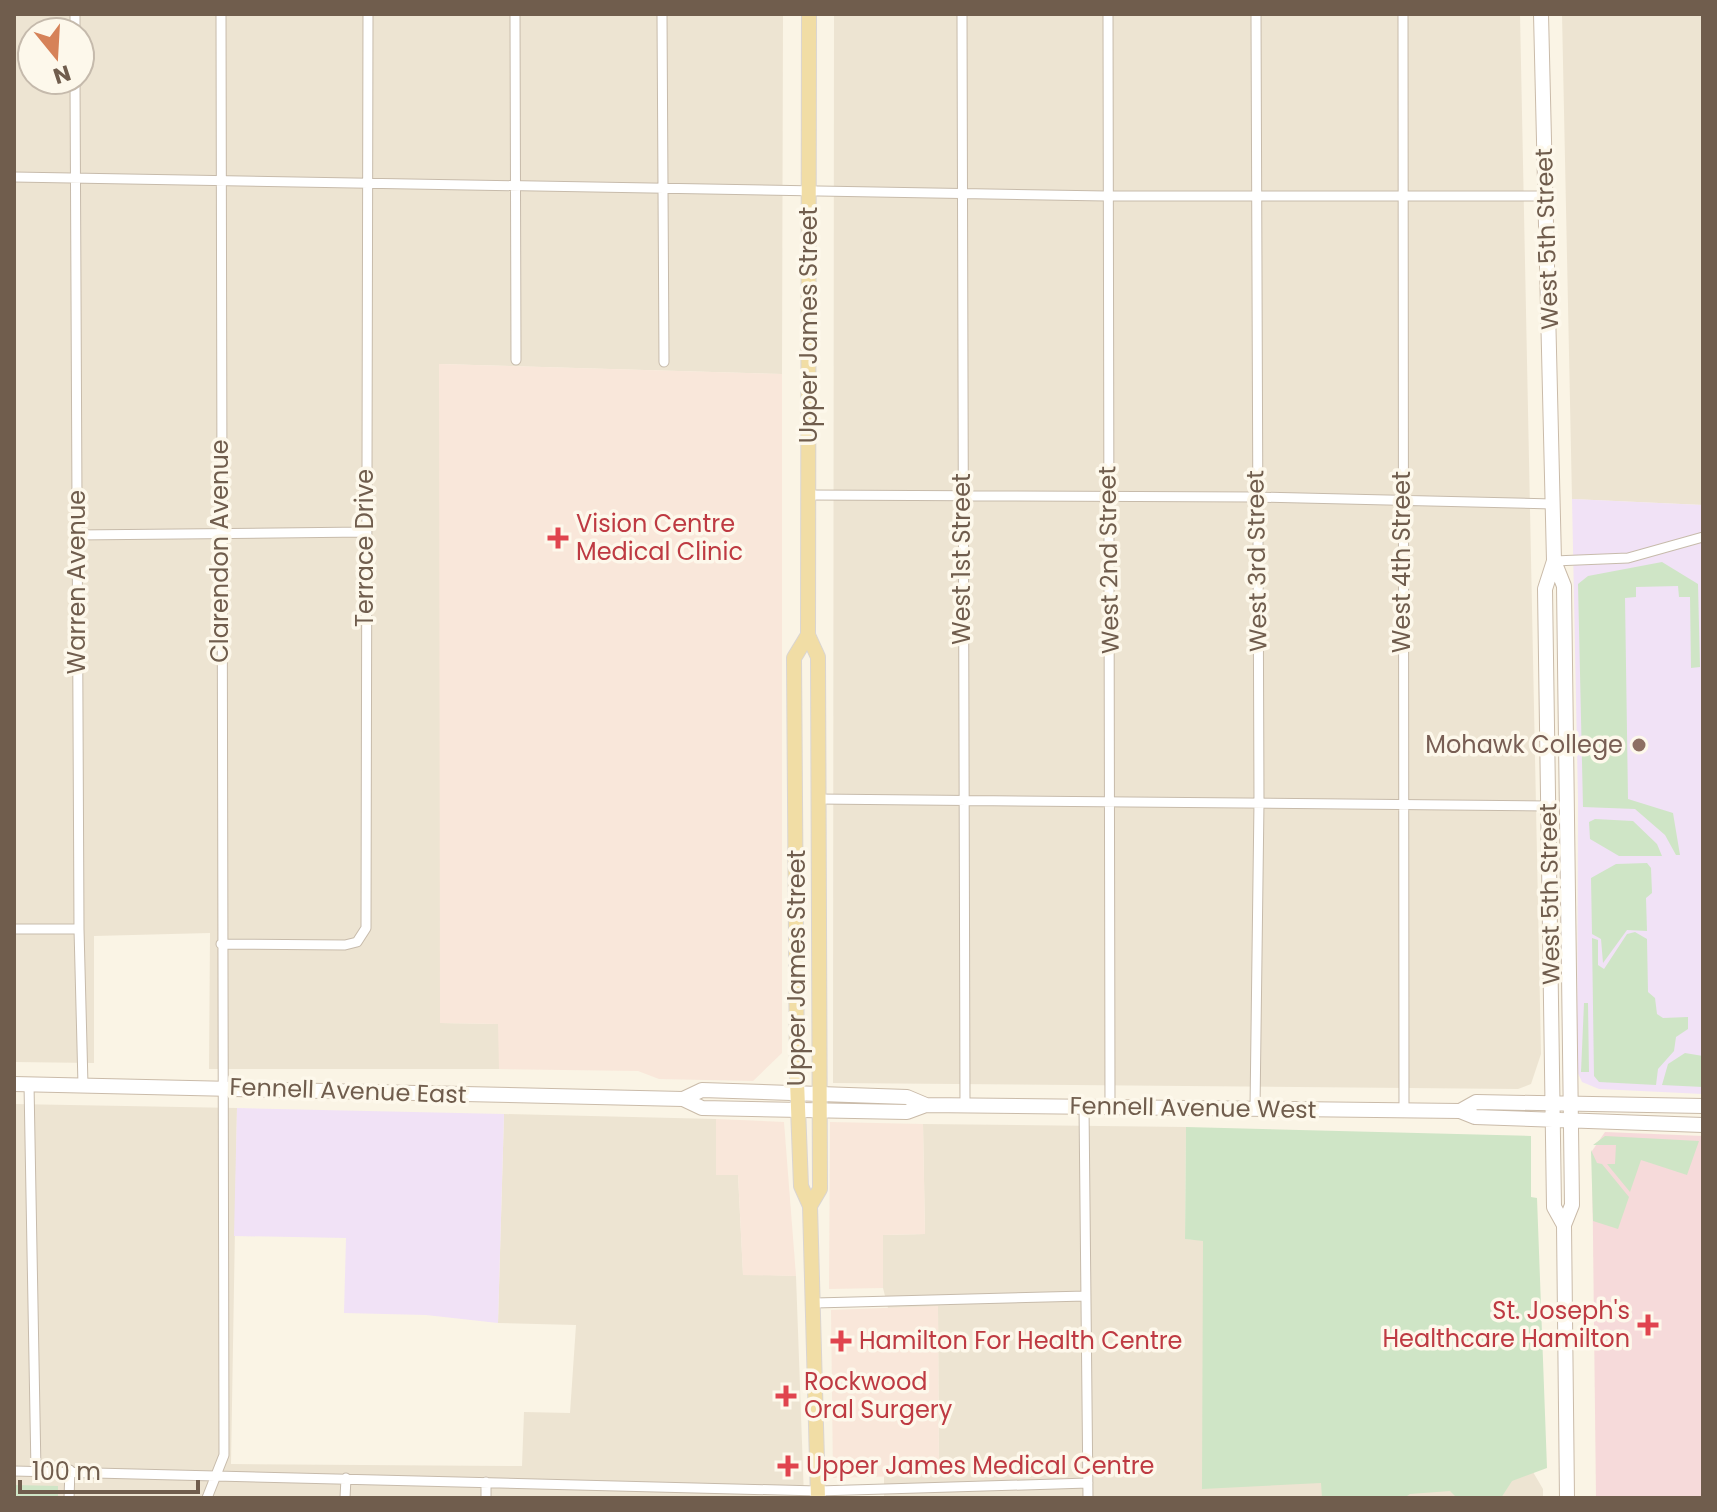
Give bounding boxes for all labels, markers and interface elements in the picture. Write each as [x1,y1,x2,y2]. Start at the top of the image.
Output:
north arrow [16,16,96,96]
text: N [49,57,75,92]
street label: West 5th Street [1527,148,1566,330]
street label: Upper James Street [792,207,825,443]
street label: Clarendon Avenue [203,439,236,663]
street label: West 2nd Street [1090,466,1127,654]
street label: Terrace Drive [348,469,381,627]
street label: West 3rd Street [1238,470,1275,652]
street label: West 4th Street [1385,471,1418,653]
street label: West 1st Street [945,473,978,645]
street label: Warren Avenue [60,490,93,674]
place label: Vision Centre Medical Clinic [576,507,743,568]
marker: Vision Centre Medical Clinic [547,527,569,549]
place label: Mohawk College [1425,728,1623,761]
marker: Mohawk College [1630,736,1648,754]
street label: West 5th Street [1531,803,1568,985]
street label: Upper James Street [780,850,813,1086]
street label: Fennell Avenue East [229,1070,467,1111]
street label: Fennell Avenue West [1069,1089,1317,1126]
place label: St. Joseph's Healthcare Hamilton [1382,1294,1630,1355]
marker: St. Joseph's Healthcare Hamilton [1637,1314,1659,1336]
place label: Hamilton For Health Centre [859,1324,1183,1357]
marker: Hamilton For Health Centre [830,1330,852,1352]
place label: Rockwood Oral Surgery [804,1365,953,1426]
marker: Rockwood Oral Surgery [775,1385,797,1407]
scale bar [20,1444,198,1494]
place label: Upper James Medical Centre [806,1449,1154,1482]
text: 100 m [32,1455,101,1488]
marker: Upper James Medical Centre [777,1455,799,1477]

